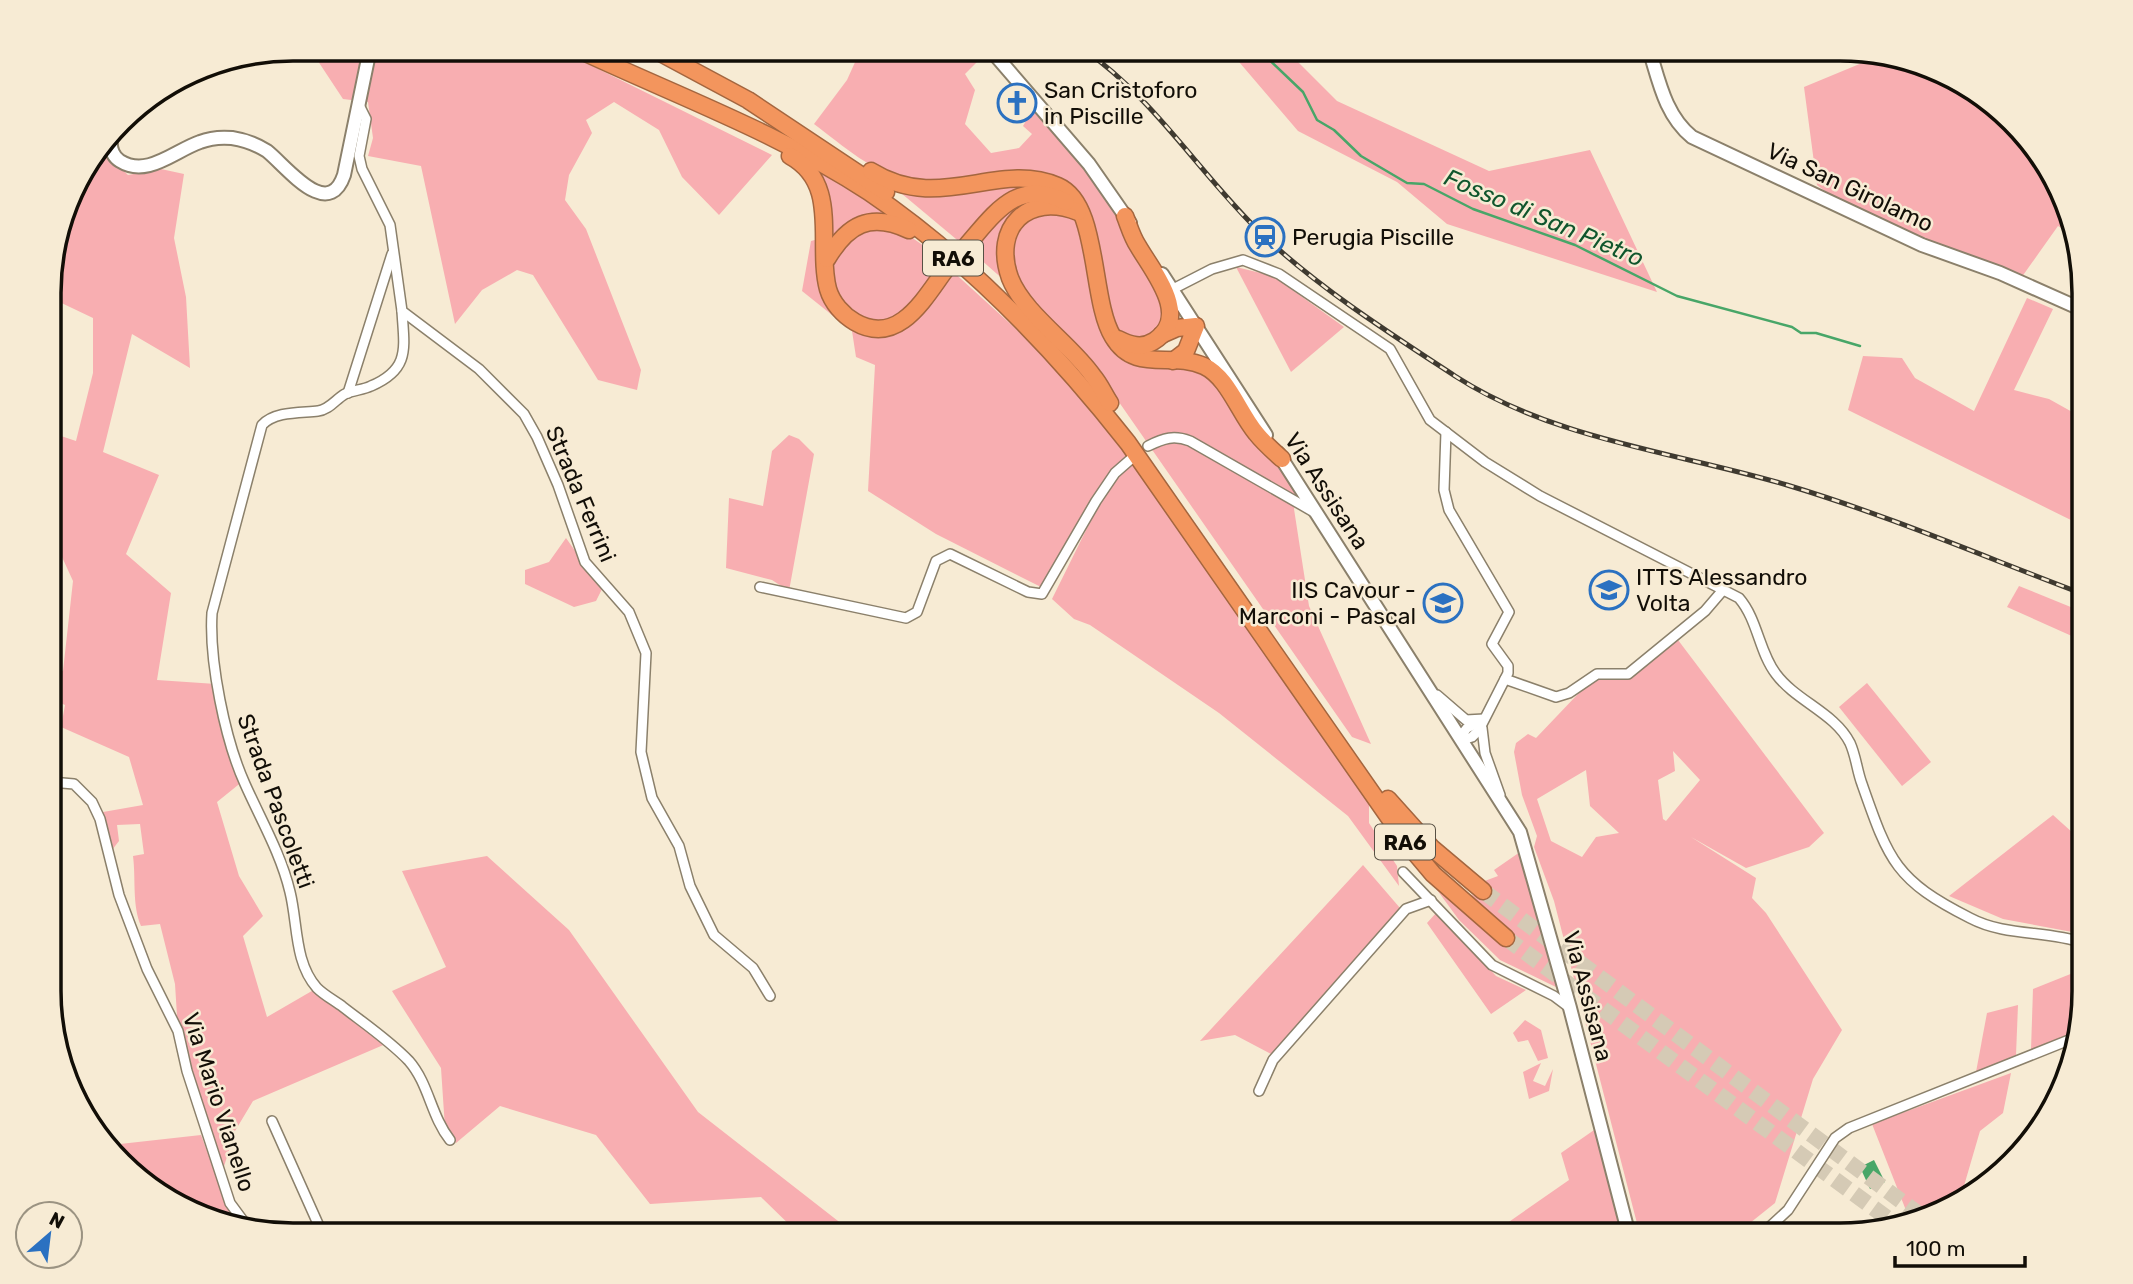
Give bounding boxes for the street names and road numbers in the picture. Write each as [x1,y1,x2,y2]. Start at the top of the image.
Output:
street label: Via San Girolamo [1762,136,1938,238]
road number: RA6 [923,240,983,276]
street label: Strada Ferrini [540,422,622,566]
street label: Via Assisana [1279,427,1375,555]
street label: Strada Pascoletti [231,710,321,892]
road number: RA6 [1375,824,1435,860]
street label: Via Assisana [1557,928,1619,1064]
street label: Via Mario Vianello [177,1009,261,1195]

